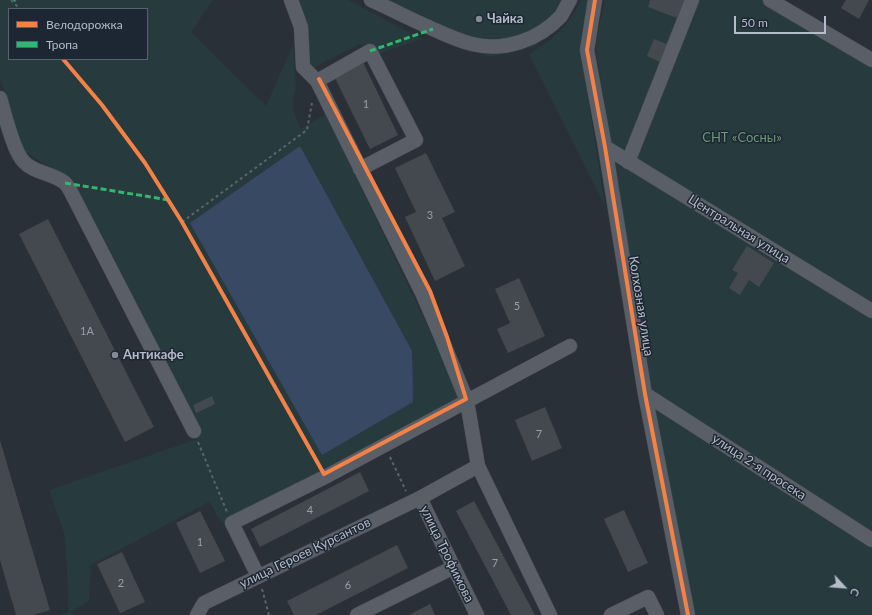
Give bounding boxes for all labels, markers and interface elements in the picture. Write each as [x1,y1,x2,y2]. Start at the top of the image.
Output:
legend [8,8,148,60]
scale bar [736,8,828,34]
place label: Чайка [487,11,523,27]
marker: Чайка [474,14,484,24]
text: 50 m [741,15,768,30]
text: Велодорожка [46,17,123,32]
text: Тропа [46,37,78,52]
house number: 1 [363,97,369,111]
park label: СНТ «Сосны» [702,130,782,146]
street label: Центральная улица [685,191,793,267]
house number: 3 [427,208,433,222]
street label: Колхозная улица [625,255,657,357]
house number: 5 [514,299,520,313]
house number: 1А [80,324,94,338]
place label: Антикафе [123,347,184,363]
marker: Антикафе [110,350,120,360]
house number: 7 [536,427,542,441]
street label: улица 2-я просека [709,431,809,503]
house number: 4 [307,503,313,517]
street label: улица Трофимова [417,503,477,605]
street label: улица Героев Курсантов [237,514,373,592]
house number: 1 [197,535,203,549]
house number: 7 [492,556,498,570]
north arrow [824,567,864,607]
house number: 2 [118,576,124,590]
house number: 6 [345,578,351,592]
text: С [848,586,863,599]

